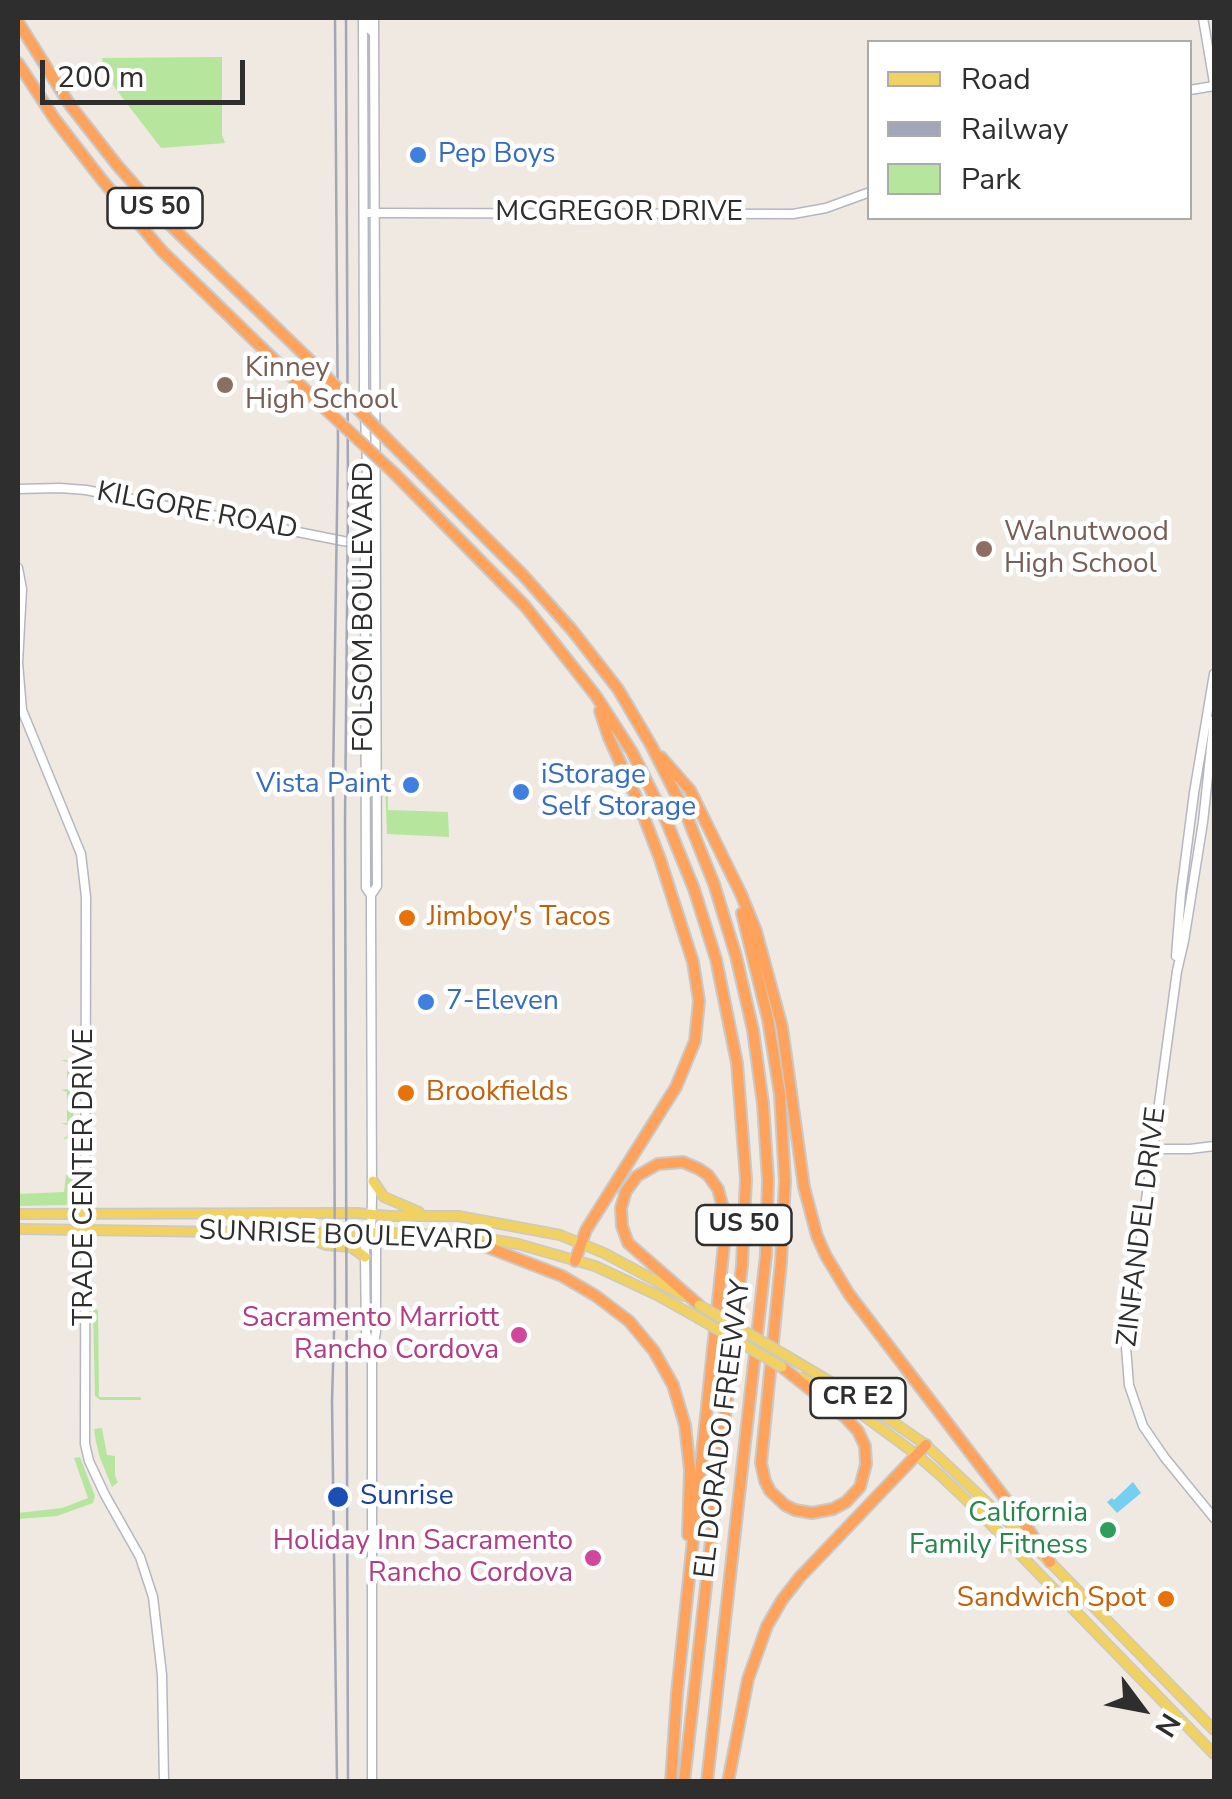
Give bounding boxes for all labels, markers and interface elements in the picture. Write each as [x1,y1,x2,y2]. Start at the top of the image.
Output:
scale bar [45,40,250,102]
legend [867,40,1192,220]
text: 200 m [57,57,144,98]
text: Road [961,59,1031,100]
text: Railway [961,109,1069,150]
place label: Pep Boys [438,138,555,172]
marker: Pep Boys [407,144,429,166]
text: Park [961,159,1021,200]
road number: US 50 [108,188,202,228]
street label: MCGREGOR DRIVE [495,196,743,230]
place label: Kinney High School [245,352,398,418]
marker: Kinney High School [214,374,236,396]
street label: FOLSOM BOULEVARD [348,462,382,752]
street label: KILGORE ROAD [94,476,300,548]
place label: Walnutwood High School [1004,516,1169,582]
marker: Walnutwood High School [973,538,995,560]
place label: iStorage Self Storage [541,759,696,825]
place label: Vista Paint [256,768,391,802]
marker: Vista Paint [400,774,422,796]
marker: iStorage Self Storage [510,781,532,803]
place label: Jimboy's Tacos [427,901,611,935]
marker: Jimboy's Tacos [396,907,418,929]
place label: 7-Eleven [446,985,559,1019]
marker: 7-Eleven [415,991,437,1013]
street label: TRADE CENTER DRIVE [68,1028,102,1326]
place label: Brookfields [426,1076,568,1110]
marker: Brookfields [395,1082,417,1104]
street label: ZINFANDEL DRIVE [1112,1105,1174,1349]
road number: US 50 [696,1205,792,1245]
street label: SUNRISE BOULEVARD [198,1215,494,1259]
street label: EL DORADO FREEWAY [689,1278,759,1580]
place label: Sacramento Marriott Rancho Cordova [242,1302,499,1368]
marker: Sacramento Marriott Rancho Cordova [508,1324,530,1346]
road number: CR E2 [810,1378,906,1418]
place label: Sunrise [360,1480,454,1514]
marker: Sunrise [325,1484,351,1510]
place label: California Family Fitness [909,1497,1088,1563]
marker: California Family Fitness [1097,1519,1119,1541]
place label: Holiday Inn Sacramento Rancho Cordova [273,1525,573,1591]
marker: Holiday Inn Sacramento Rancho Cordova [582,1547,604,1569]
place label: Sandwich Spot [957,1582,1146,1616]
marker: Sandwich Spot [1155,1588,1177,1610]
north arrow [1092,1659,1192,1759]
text: N [1146,1706,1189,1744]

